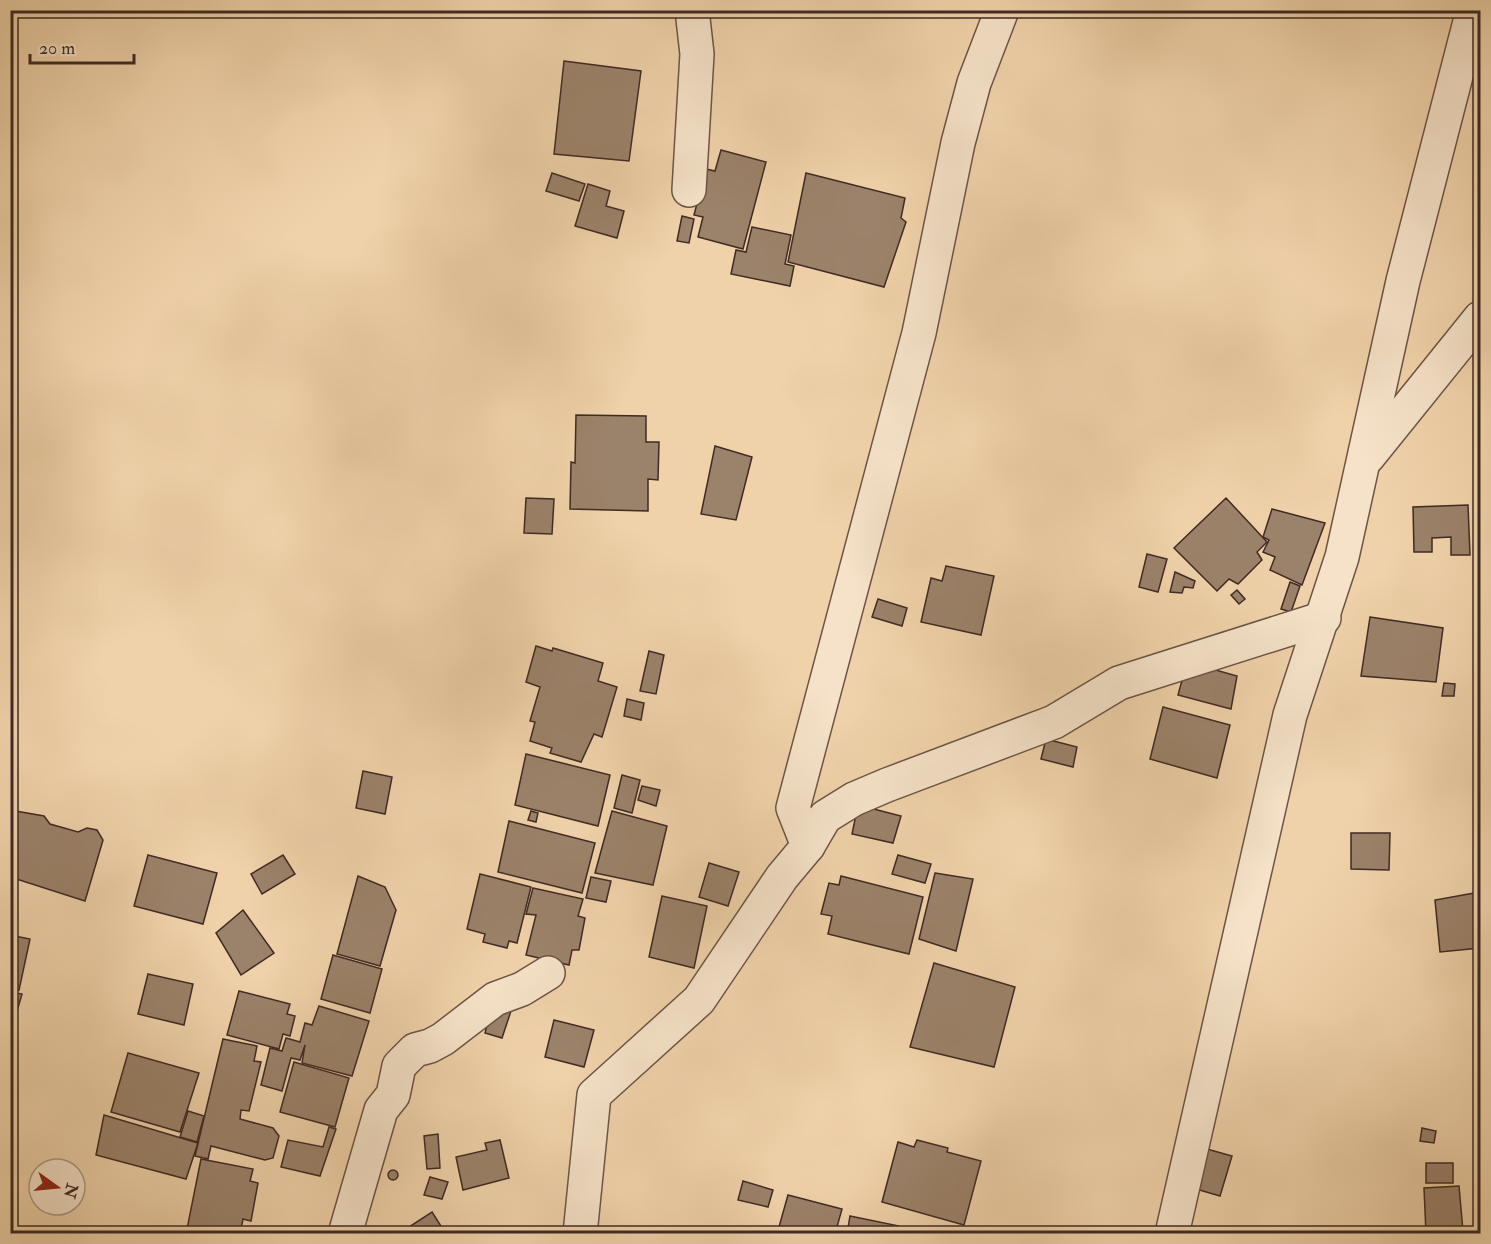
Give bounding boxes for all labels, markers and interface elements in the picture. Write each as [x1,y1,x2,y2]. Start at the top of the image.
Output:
scale bar [30,27,134,65]
text: 20 m [39,37,75,60]
north arrow [27,1157,87,1217]
text: N [59,1180,82,1201]

